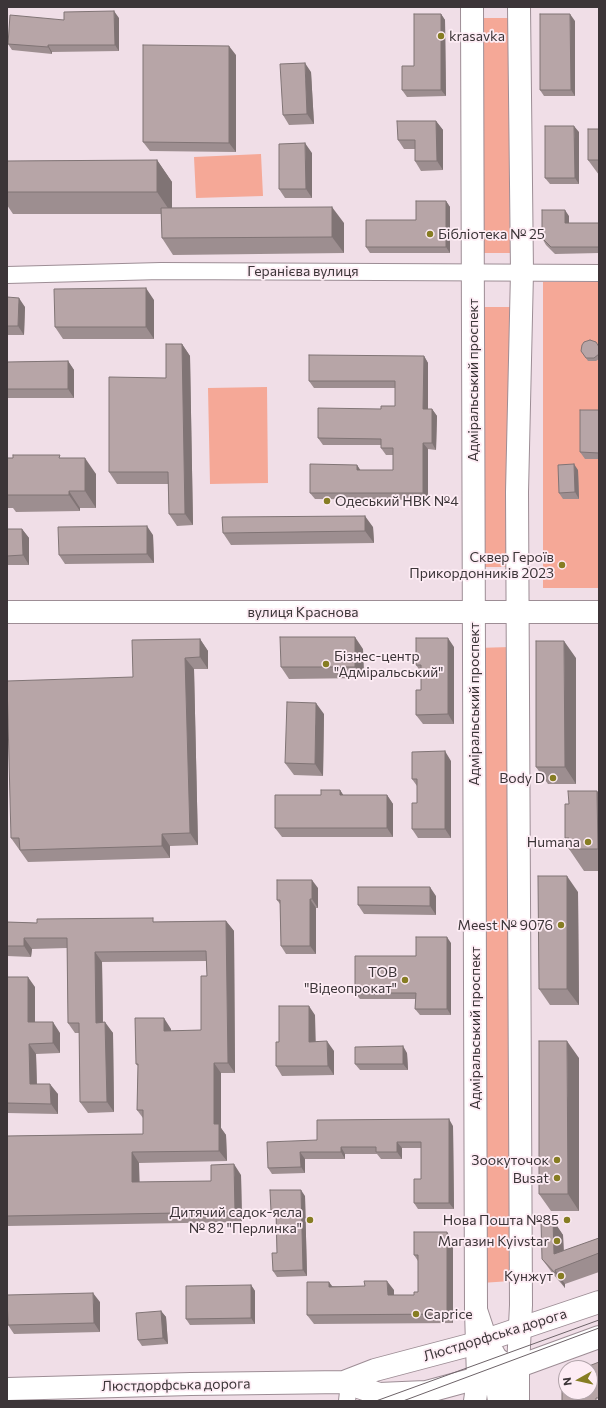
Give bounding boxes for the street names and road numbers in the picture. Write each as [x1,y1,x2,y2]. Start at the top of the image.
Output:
street label: Геранієва вулиця [247,263,359,279]
street label: Адміральський проспект [465,298,481,462]
street label: вулиця Краснова [247,604,359,620]
street label: Адміральський проспект [466,622,482,786]
street label: Адміральський проспект [467,946,483,1110]
street label: Люстдорфська дорога [421,1305,569,1365]
street label: Люстдорфська дорога [101,1375,251,1395]

